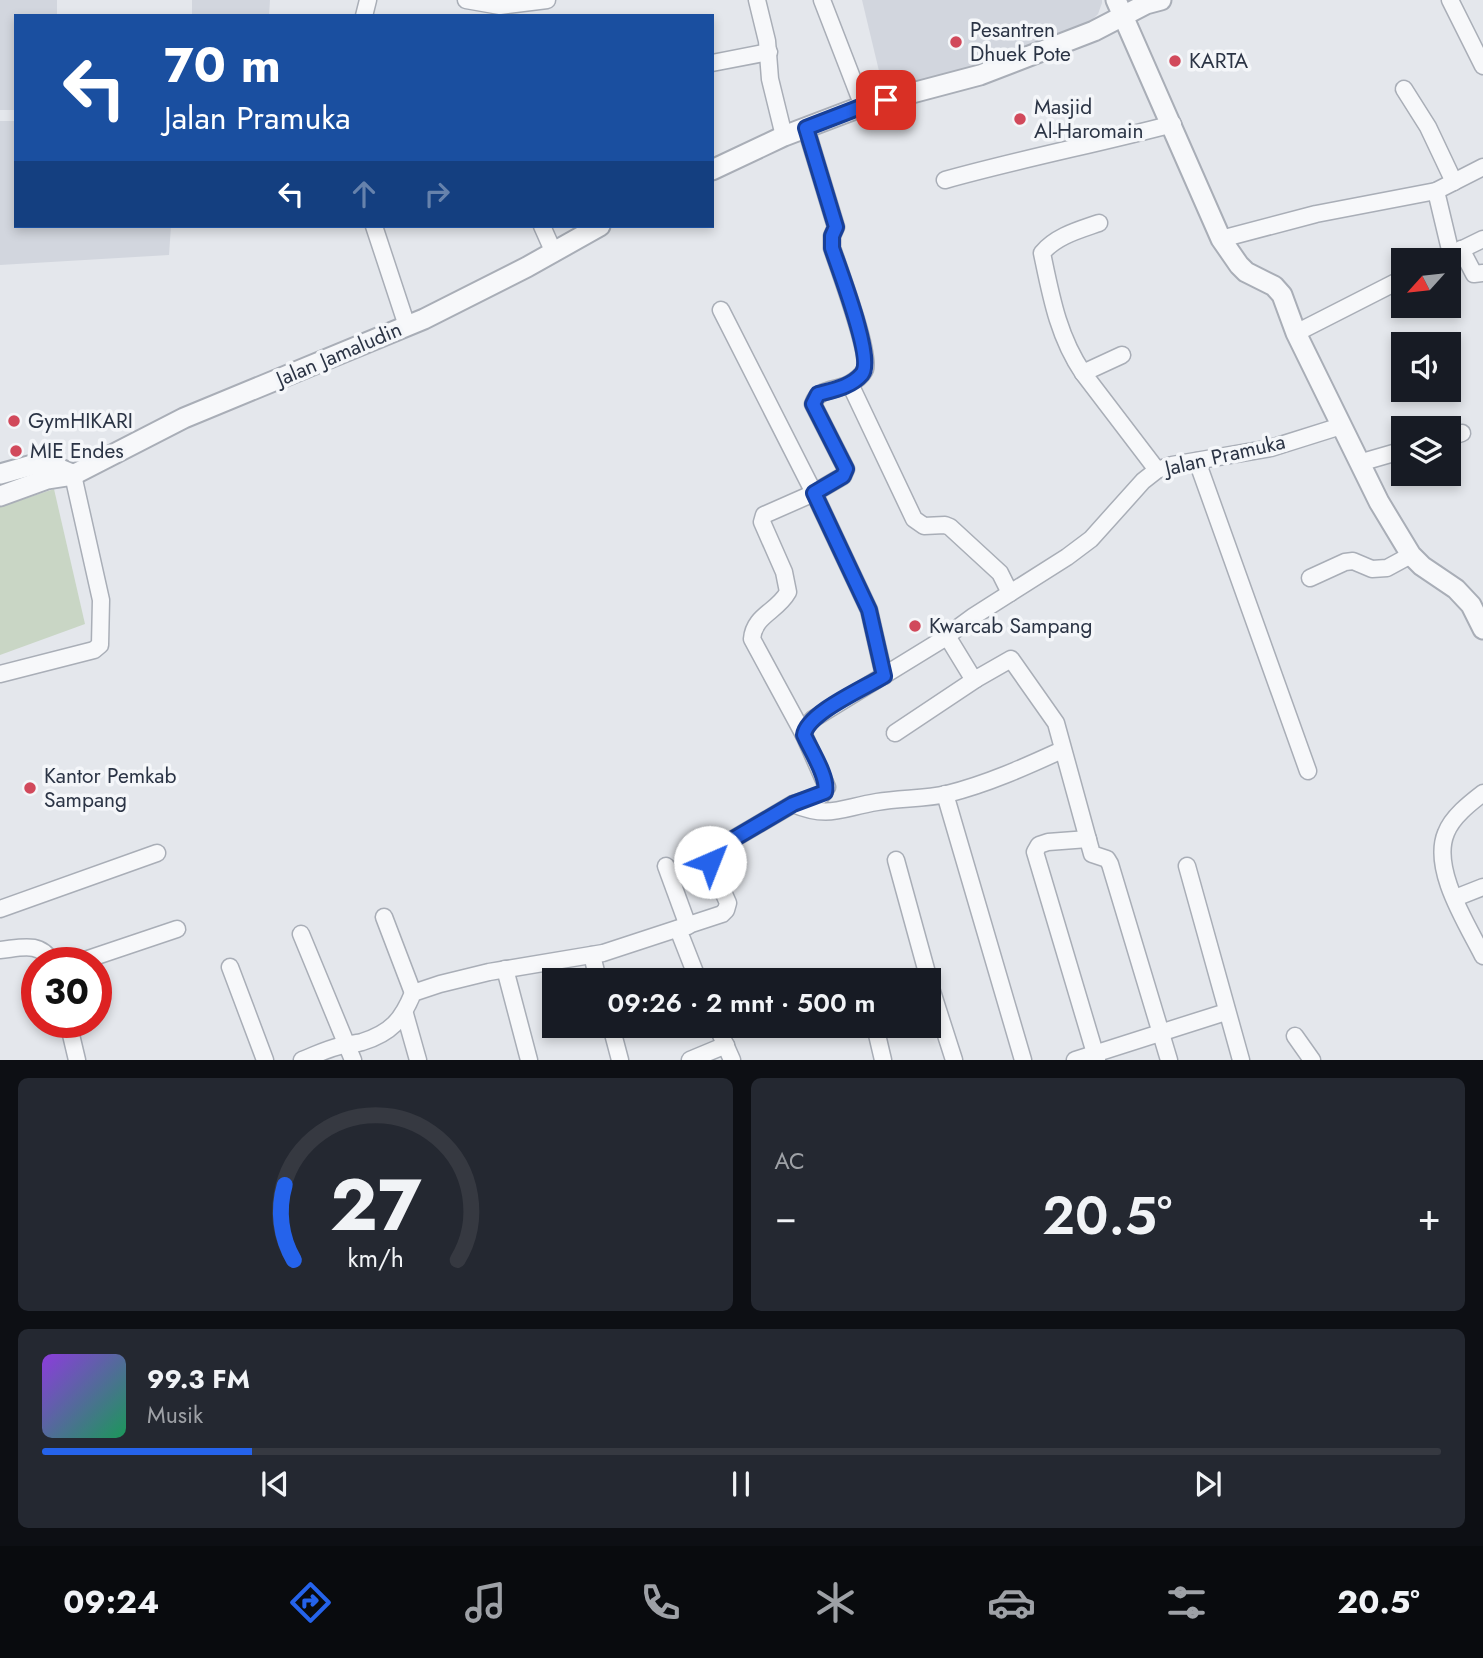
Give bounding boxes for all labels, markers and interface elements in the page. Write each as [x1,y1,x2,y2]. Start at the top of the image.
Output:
place label: Pesantren Dhuek Pote [970,15,1071,69]
text: 70 m [164,30,281,100]
marker: Pesantren Dhuek Pote [948,34,964,50]
icon: left [49,42,140,133]
place label: KARTA [1189,46,1248,76]
marker: KARTA [1167,53,1183,69]
pin [856,70,916,130]
icon: arrive [867,81,905,119]
place label: Masjid Al-Haromain [1034,92,1144,146]
text: Jalan Pramuka [164,95,351,141]
marker: Masjid Al-Haromain [1012,111,1028,127]
icon: left [272,175,310,213]
icon: ahead [345,175,383,213]
icon: right [418,175,456,213]
north arrow [1391,248,1461,318]
map controls [1391,248,1461,486]
street label: Jalan Jamaludin [269,314,406,395]
button: sound [1391,332,1461,402]
place label: GymHIKARI [28,406,133,436]
marker: GymHIKARI [6,413,22,429]
button: layers [1391,416,1461,486]
street label: Jalan Pramuka [1159,427,1288,484]
place label: MIE Endes [30,436,124,466]
marker: MIE Endes [8,443,24,459]
place label: Kwarcab Sampang [929,611,1093,641]
marker: Kwarcab Sampang [907,618,923,634]
place label: Kantor Pemkab Sampang [44,761,176,815]
marker: Kantor Pemkab Sampang [22,780,38,796]
position arrow [673,825,747,899]
speed limit sign: 30 [21,947,112,1038]
text: 09:26 · 2 mnt · 500 m [608,984,875,1022]
text: AC [775,1144,805,1178]
text: 27 [329,1153,421,1258]
text: 20.5° [1042,1178,1172,1254]
text: − [775,1189,797,1244]
text: + [1418,1189,1441,1244]
text: km/h [347,1240,404,1276]
text: 99.3 FM [147,1360,250,1398]
text: Musik [147,1398,203,1432]
icon: previous [256,1465,294,1503]
icon: pause [722,1465,760,1503]
icon: next [1189,1465,1227,1503]
icon: directions [286,1578,335,1627]
icon: music [461,1578,510,1627]
icon: phone [636,1578,685,1627]
icon: climate [811,1578,860,1627]
icon: car [987,1578,1036,1627]
icon: filters [1162,1578,1211,1627]
text: 09:24 [63,1579,159,1625]
text: 20.5° [1337,1579,1420,1625]

